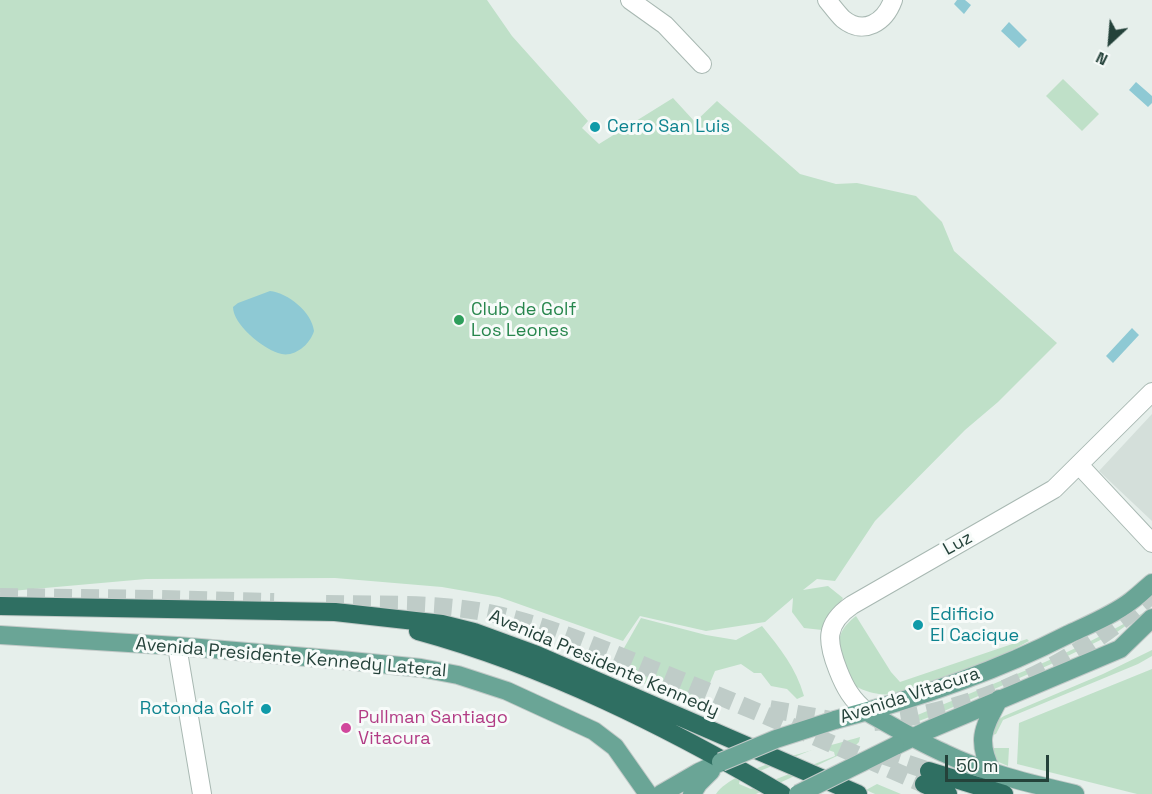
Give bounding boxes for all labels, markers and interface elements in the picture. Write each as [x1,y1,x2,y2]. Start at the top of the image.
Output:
north arrow [1080,12,1140,72]
text: N [1092,47,1111,70]
place label: Cerro San Luis [607,116,730,138]
marker: Cerro San Luis [588,120,602,134]
place label: Club de Golf Los Leones [471,299,576,342]
marker: Club de Golf Los Leones [452,313,466,327]
street label: Luz [940,527,976,561]
place label: Edificio El Cacique [930,604,1019,646]
street label: Avenida Presidente Kennedy [486,606,722,722]
marker: Edificio El Cacique [911,618,925,632]
street label: Avenida Presidente Kennedy Lateral [135,634,447,682]
street label: Avenida Vitacura [837,663,983,729]
place label: Rotonda Golf [140,698,254,720]
marker: Rotonda Golf [259,702,273,716]
place label: Pullman Santiago Vitacura [358,707,508,750]
marker: Pullman Santiago Vitacura [339,721,353,735]
scale bar [948,743,1052,781]
text: 50 m [956,754,998,777]

